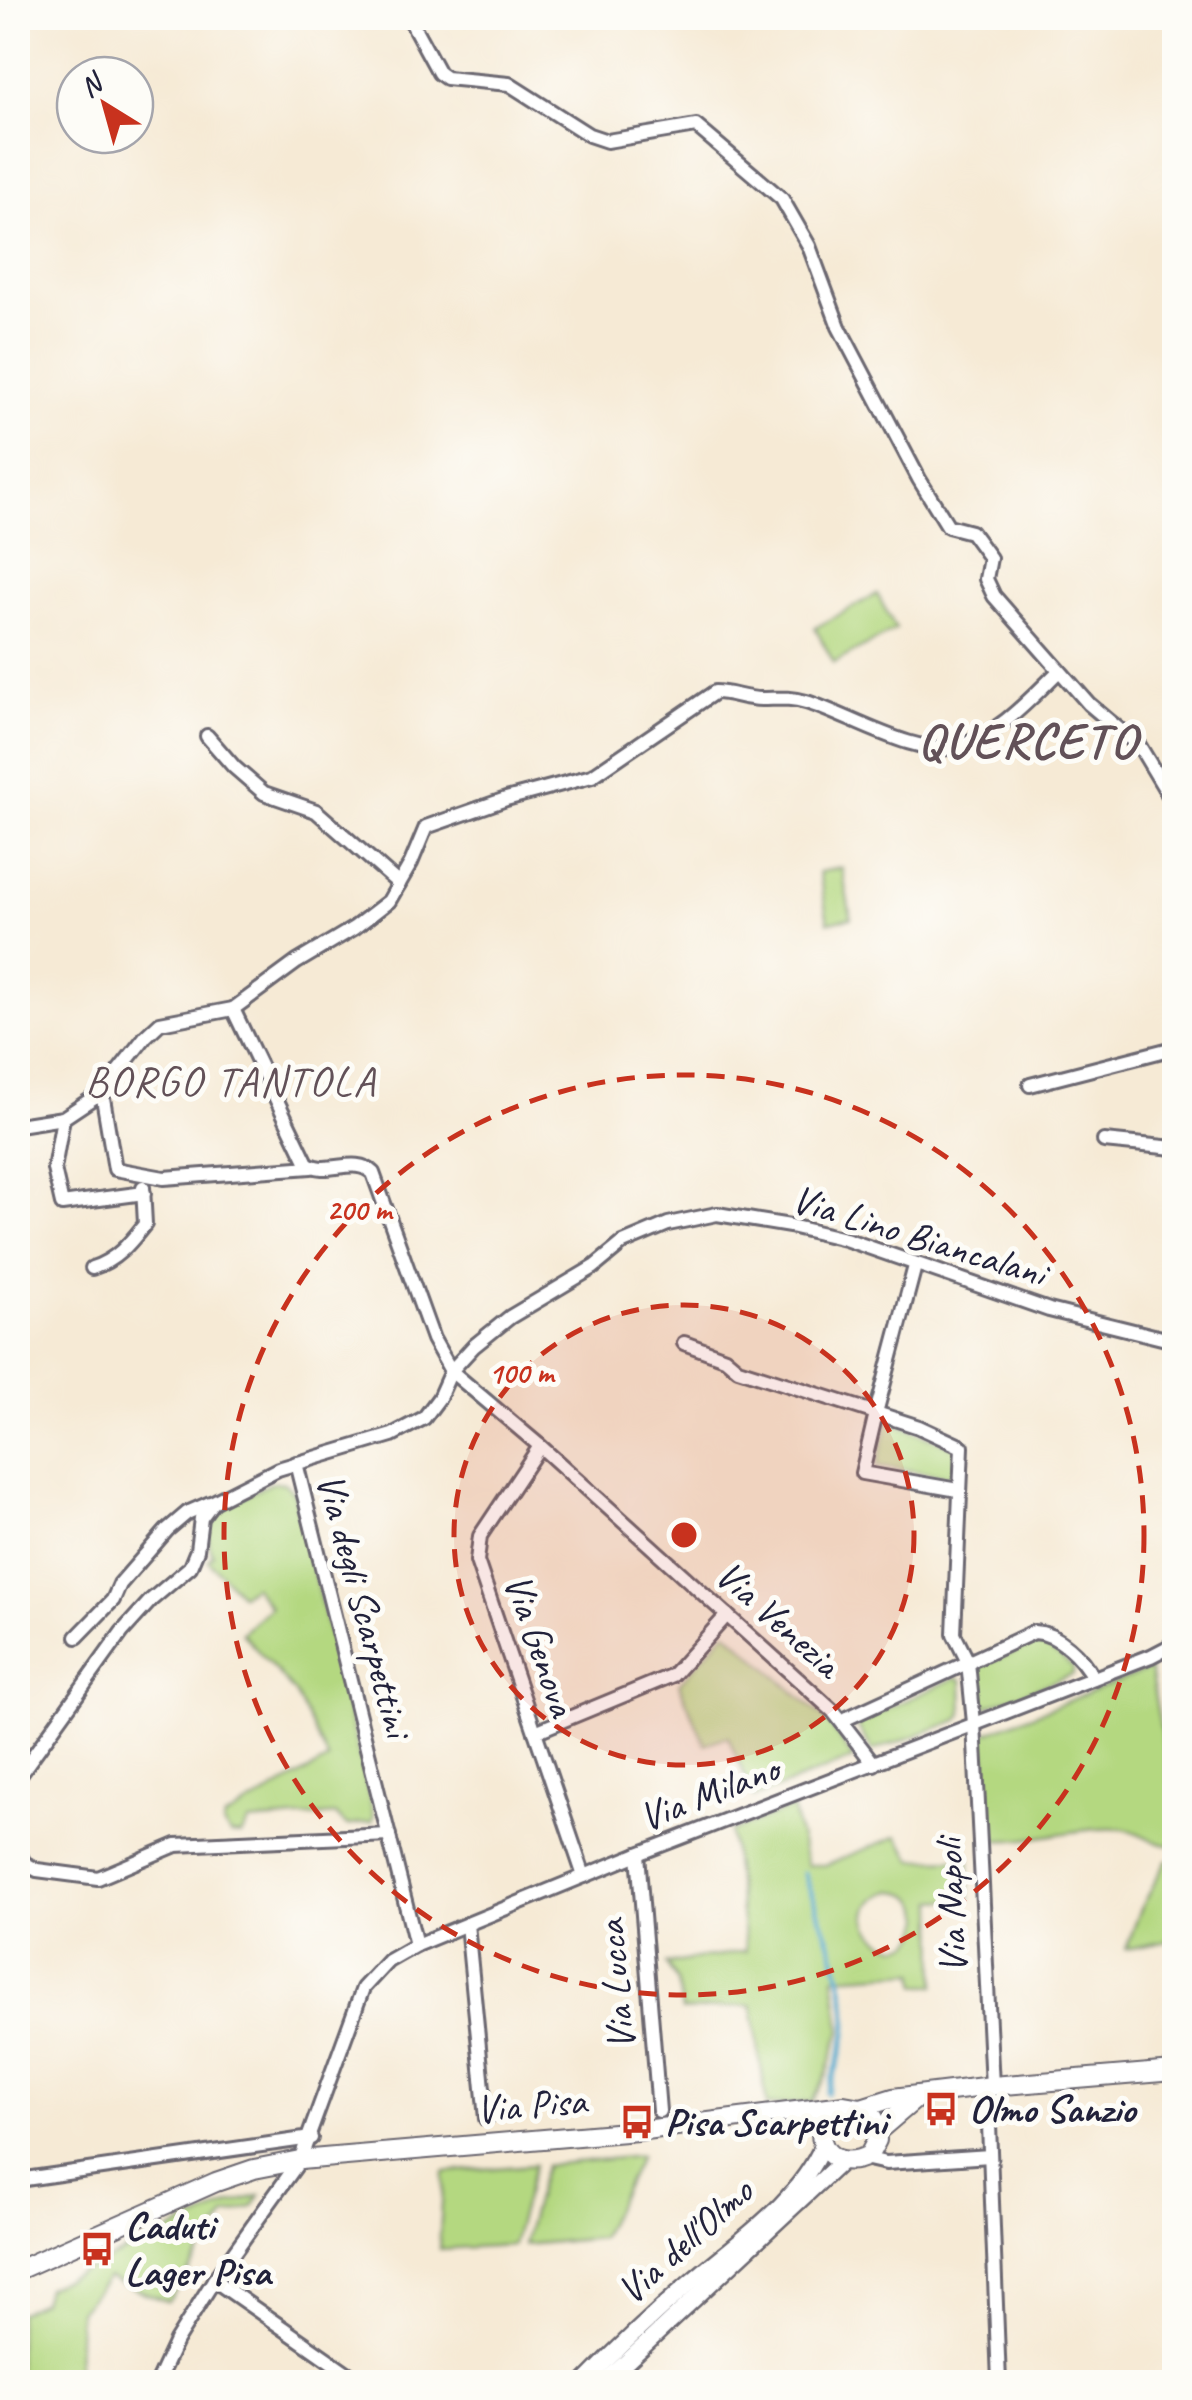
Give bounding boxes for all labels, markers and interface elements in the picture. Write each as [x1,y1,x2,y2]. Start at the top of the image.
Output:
north arrow [55,55,155,155]
text: N [73,63,111,105]
district label: QUERCETO [918,709,1142,772]
district label: BORGO TANTOLA [85,1055,377,1108]
street label: Via Lino Biancalani [786,1174,1056,1300]
text: 200 m [327,1191,394,1229]
text: 100 m [489,1354,556,1392]
street label: Via degli Scarpettini [305,1468,424,1746]
centre of rings [666,1517,702,1553]
street label: Via Venezia [705,1550,854,1691]
street label: Via Genova [492,1567,589,1725]
street label: Via Milano [632,1742,789,1842]
street label: Via Napoli [923,1833,978,1974]
street label: Via Lucca [585,1915,647,2052]
street label: Via Pisa [474,2075,591,2135]
place label: Olmo Sanzio [969,2084,1138,2134]
bus stop icon: Olmo Sanzio [922,2090,960,2128]
place label: Pisa Scarpettini [665,2097,892,2147]
bus stop icon: Pisa Scarpettini [618,2103,656,2141]
street label: Via dell'Olmo [607,2166,765,2315]
place label: Caduti Lager Pisa [125,2201,274,2297]
bus stop icon: Caduti Lager Pisa [78,2230,116,2268]

